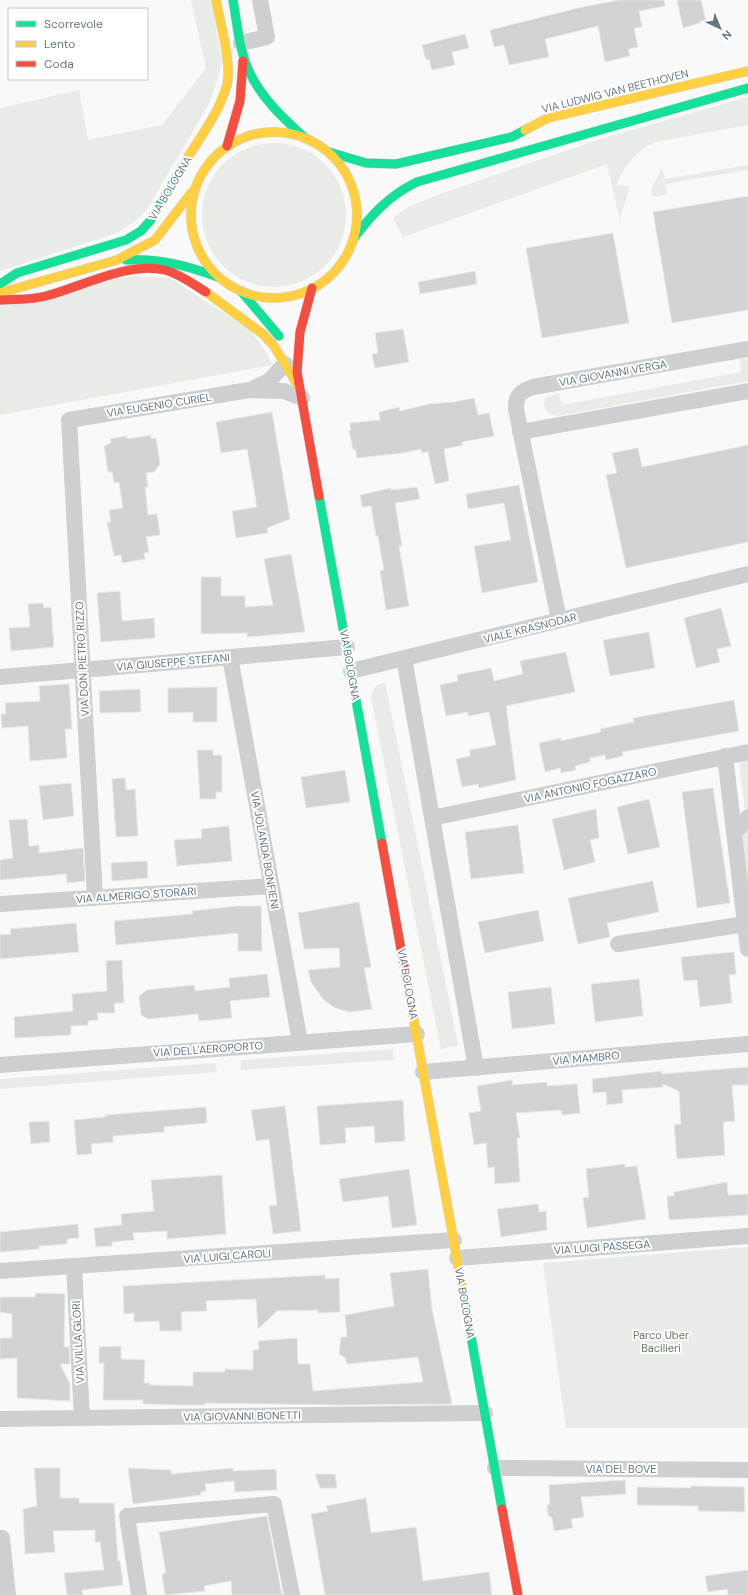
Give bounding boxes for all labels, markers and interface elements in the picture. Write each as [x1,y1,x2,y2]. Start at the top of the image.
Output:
legend [8,8,148,80]
north arrow [700,8,740,48]
text: Scorrevole [44,16,103,32]
text: N [719,27,735,43]
text: Lento [44,36,75,52]
text: Coda [44,56,74,72]
street label: VIA LUDWIG VAN BEETHOVEN [540,66,690,116]
street label: VIA BOLOGNA [145,153,195,223]
street label: VIA GIOVANNI VERGA [558,357,668,389]
street label: VIA EUGENIO CURIEL [106,390,213,420]
street label: VIA DON PIETRO RIZZO [72,601,92,717]
street label: VIALE KRASNODAR [482,610,578,646]
street label: VIA BOLOGNA [337,628,363,702]
street label: VIA GIUSEPPE STEFANI [116,650,230,674]
street label: VIA ANTONIO FOGAZZARO [522,764,658,806]
street label: VIA JOLANDA BONFIENI [248,790,282,910]
street label: VIA ALMERIGO STORARI [75,884,197,906]
street label: VIA BOLOGNA [395,947,421,1021]
street label: VIA DELL'AEROPORTO [153,1038,263,1060]
street label: VIA MAMBRO [552,1048,620,1068]
street label: VIA LUIGI PASSEGA [553,1237,651,1257]
street label: VIA LUIGI CAROLI [183,1246,271,1266]
street label: VIA BOLOGNA [452,1266,478,1340]
street label: VIA VILLA GLORI [69,1300,87,1384]
park label: Parco Uber Bacilieri [633,1328,689,1355]
street label: VIA GIOVANNI BONETTI [183,1408,301,1424]
street label: VIA DEL BOVE [585,1462,657,1476]

